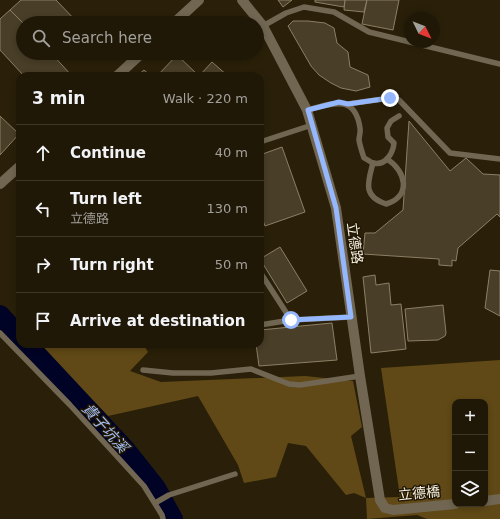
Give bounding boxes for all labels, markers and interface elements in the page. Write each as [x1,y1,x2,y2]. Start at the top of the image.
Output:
north arrow [404,12,440,48]
search box [16,16,264,60]
icon: search [30,27,52,49]
text: Search here [62,29,152,47]
text: 3 min [32,88,85,108]
route end [381,89,399,107]
text: Walk · 220 m [163,91,248,106]
icon: ahead [32,142,54,164]
text: Continue [70,144,146,162]
text: 40 m [215,145,248,160]
text: Turn left [70,190,142,208]
icon: left [32,198,54,220]
text: 130 m [206,201,248,216]
text: 立德路 [70,211,109,226]
street label: 立德路 [344,221,366,265]
icon: right [32,254,54,276]
text: Turn right [70,256,154,274]
text: 50 m [215,257,248,272]
icon: arrive [32,310,54,332]
route start [282,311,300,329]
text: Arrive at destination [70,312,245,330]
map controls [452,399,488,507]
button: + [452,399,488,435]
water label: 貴子坑溪 [78,400,133,458]
button: − [452,435,488,471]
button: layers [452,471,488,507]
street label: 立德橋 [397,483,441,503]

